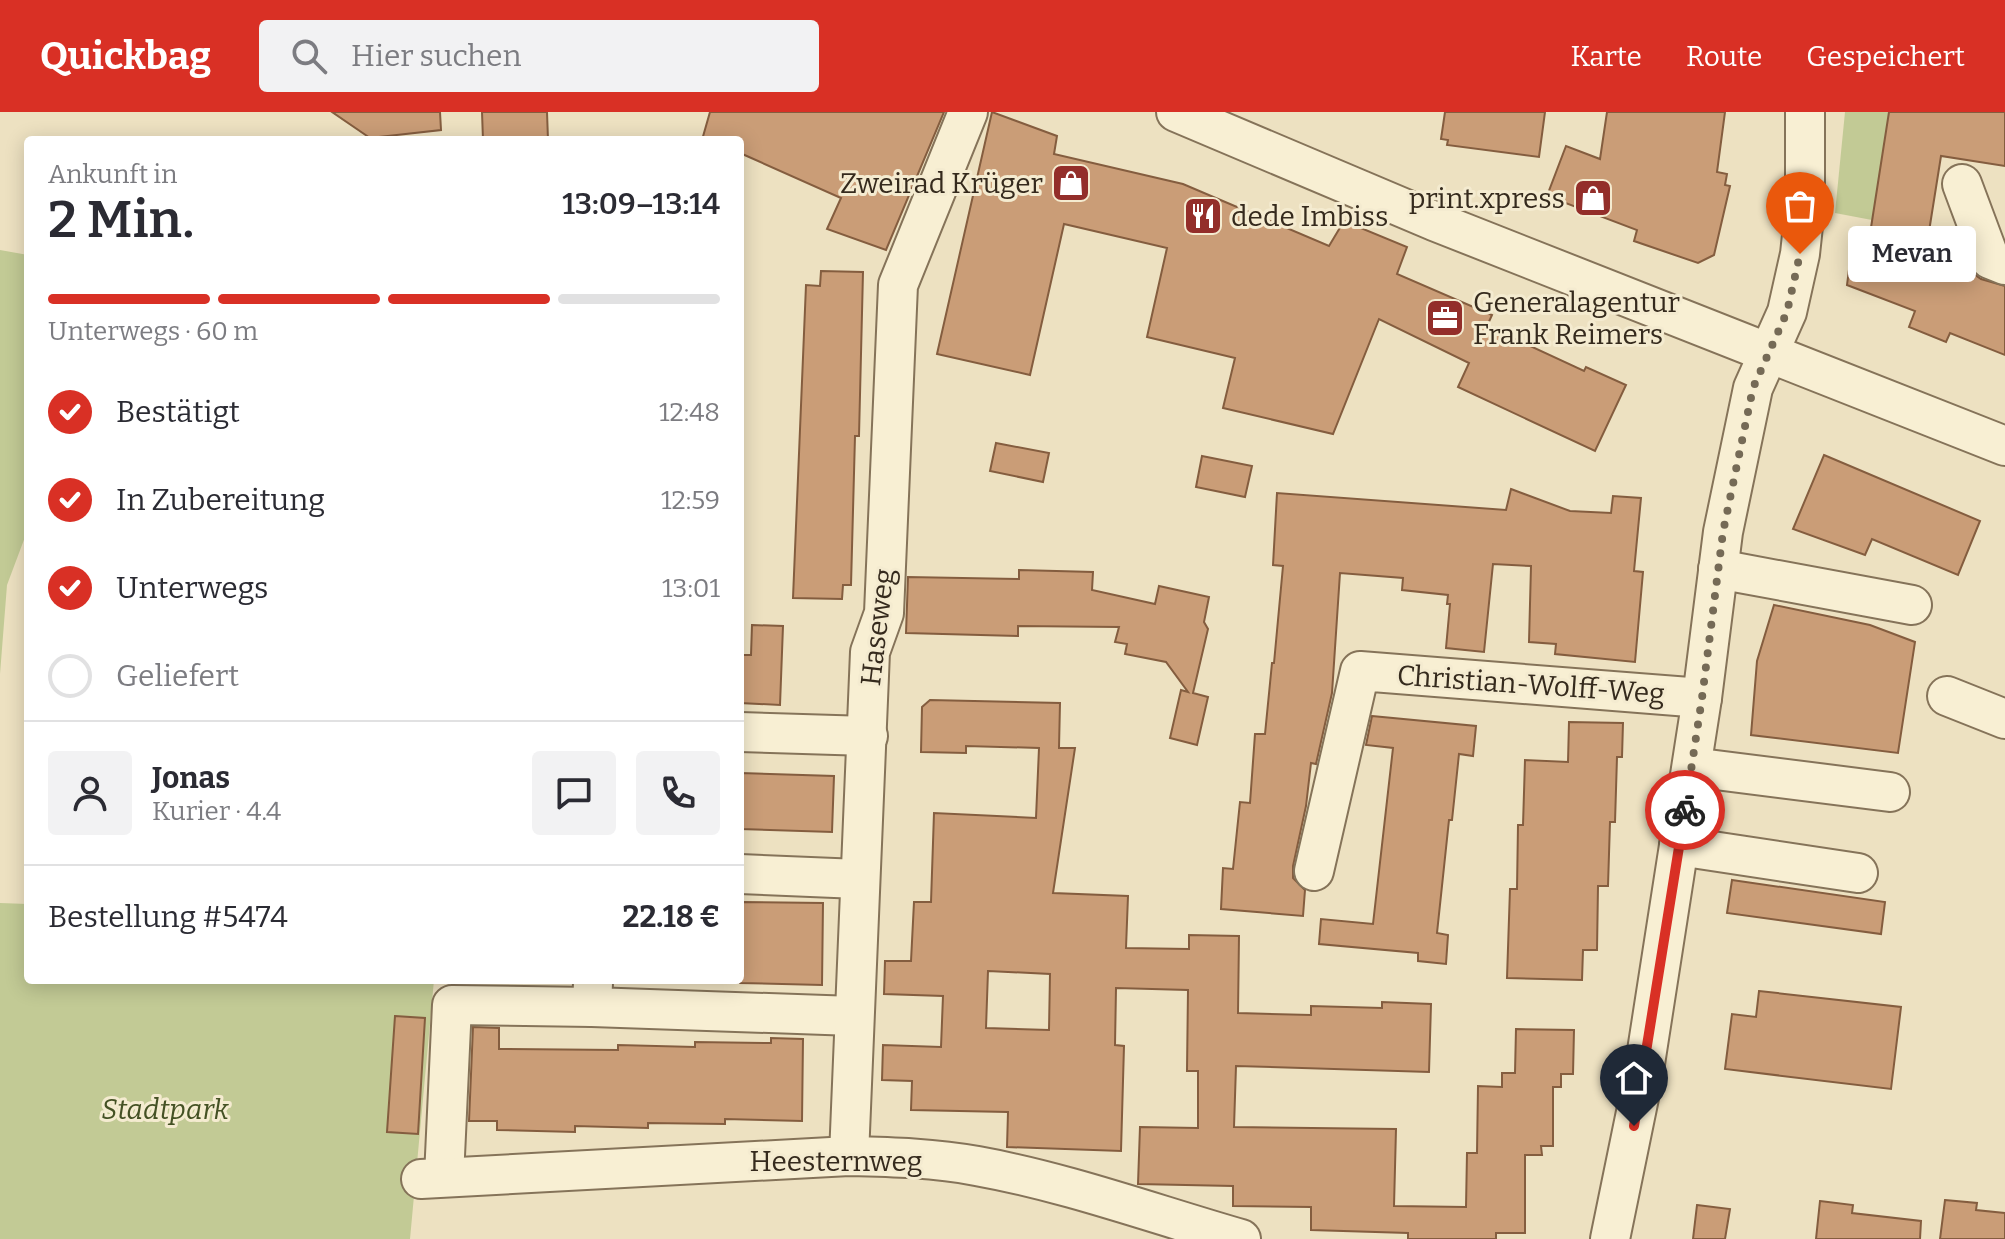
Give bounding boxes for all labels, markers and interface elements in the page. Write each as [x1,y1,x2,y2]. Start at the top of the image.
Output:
search box [259,20,819,92]
text: Quickbag [40,33,211,79]
icon: search [287,34,331,78]
text: Hier suchen [351,38,521,74]
text: Karte [1571,40,1642,73]
text: Route [1686,40,1762,73]
text: Gespeichert [1806,40,1965,73]
text: Ankunft in [48,159,177,190]
shop icon: Zweirad Krüger [1050,162,1092,204]
place label: Zweirad Krüger [840,167,1043,200]
pin [1766,172,1834,254]
shop icon: print.xpress [1572,177,1614,219]
place label: print.xpress [1409,182,1565,215]
icon: bag [1778,184,1822,228]
text: 13:09–13:14 [562,186,720,222]
text: 2 Min. [48,188,194,251]
restaurant icon: dede Imbiss [1182,195,1224,237]
place label: dede Imbiss [1231,200,1388,233]
callout: Mevan [1848,226,1976,282]
text: Mevan [1872,238,1953,269]
place label: Generalagentur Frank Reimers [1473,286,1680,351]
office icon: Generalagentur Frank Reimers [1424,297,1466,339]
text: Unterwegs · 60 m [48,316,258,347]
icon: check [48,390,92,434]
text: Bestätigt [116,394,240,430]
text: 12:48 [659,397,720,428]
icon: check [48,478,92,522]
text: In Zubereitung [116,482,325,518]
text: 12:59 [661,485,720,516]
icon: check [48,566,92,610]
street label: Haseweg [854,566,901,688]
text: Unterwegs [116,570,268,606]
text: 13:01 [662,573,720,604]
text: Geliefert [116,658,239,694]
street label: Christian-Wolff-Weg [1396,659,1666,710]
button: person [48,751,132,835]
button: chat [532,751,616,835]
button: phone [636,751,720,835]
text: Jonas [152,760,230,796]
courier [1645,770,1725,850]
icon: bike [1663,788,1707,832]
text: Kurier · 4.4 [152,796,281,827]
text: Bestellung #5474 [48,899,288,935]
text: 22.18 € [623,899,720,935]
pin [1600,1044,1668,1126]
icon: home [1612,1056,1656,1100]
park label: Stadtpark [101,1093,230,1126]
street label: Heesternweg [750,1145,922,1178]

